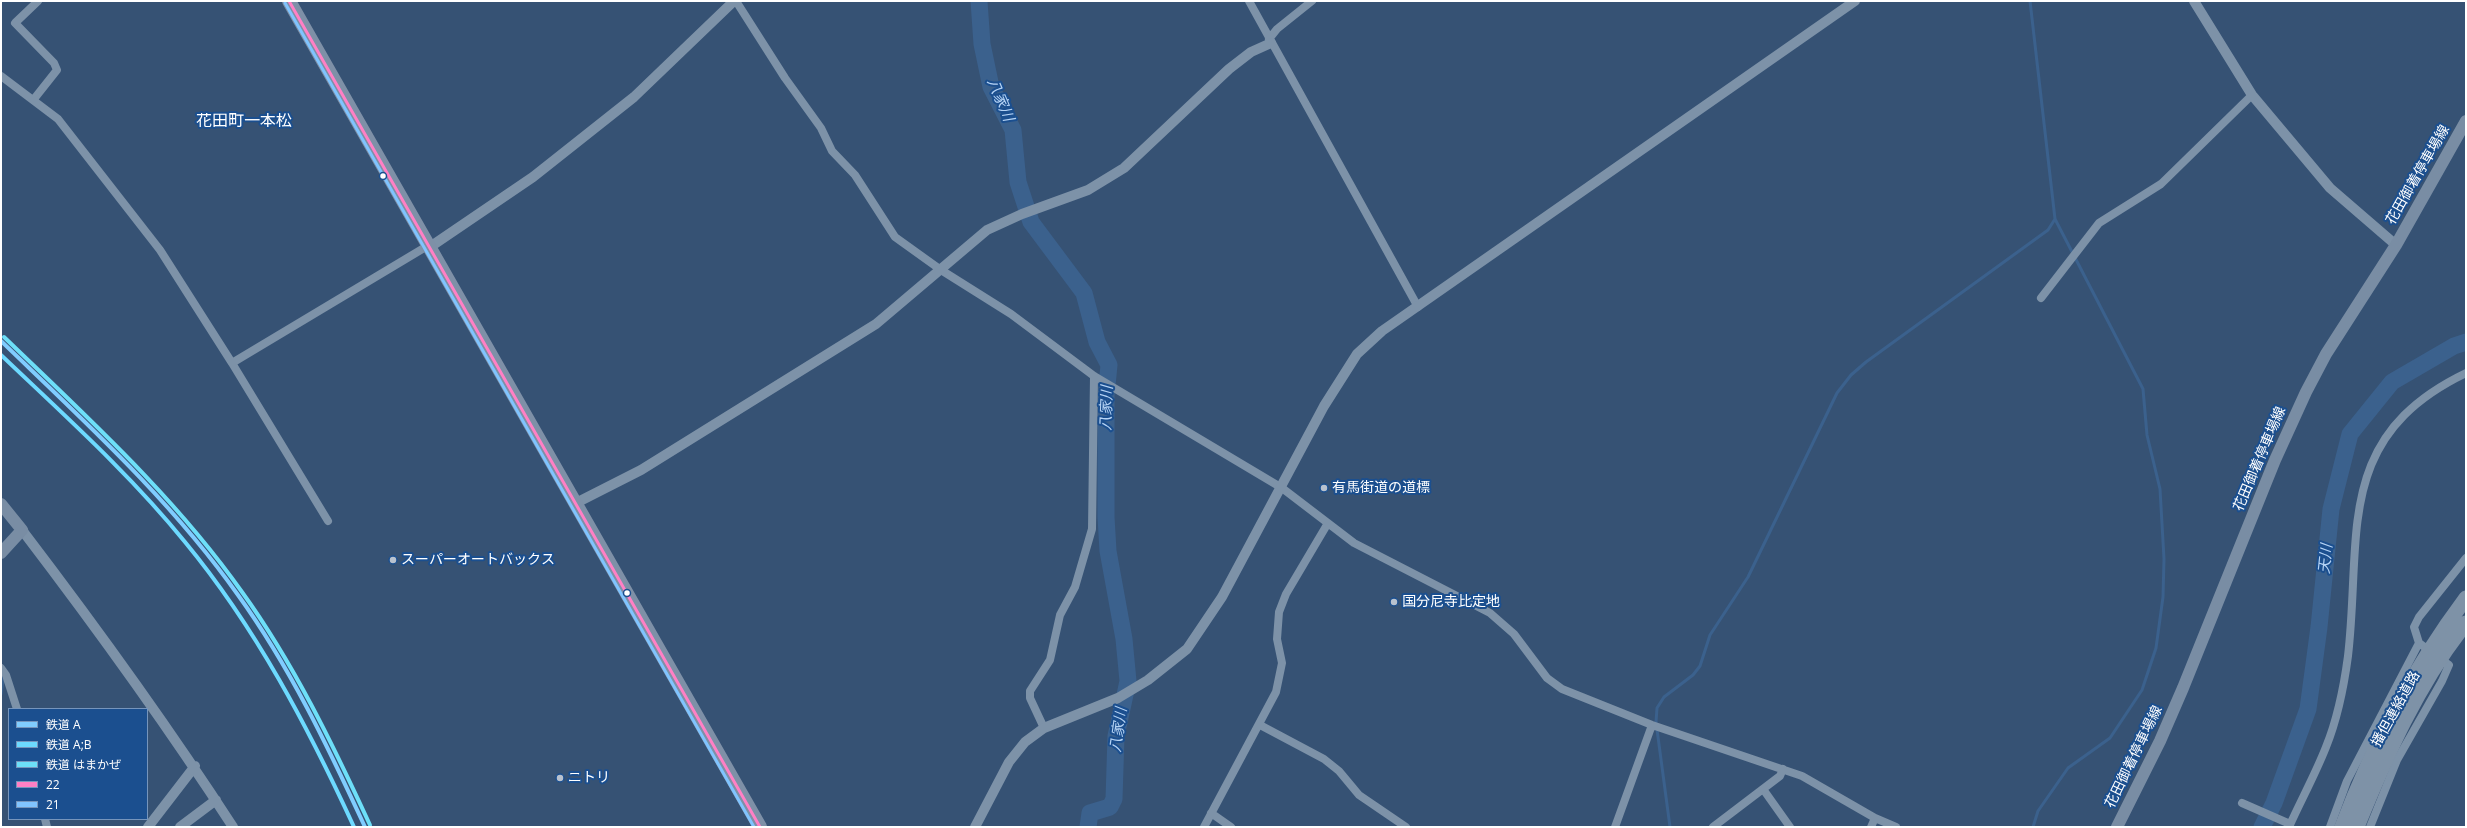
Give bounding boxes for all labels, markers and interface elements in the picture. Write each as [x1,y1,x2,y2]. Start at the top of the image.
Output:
water label: 八家川 [983,76,1017,124]
district label: 花田町一本松 [196,111,292,131]
street label: 花田御着停車場線 [2383,122,2453,228]
unlabelled marker [378,171,388,181]
water label: 八家川 [1097,385,1117,431]
street label: 花田御着停車場線 [2230,404,2290,514]
place label: 有馬街道の道標 [1332,480,1430,496]
marker: 有馬街道の道標 [1319,483,1329,493]
water label: 天川 [2315,543,2337,575]
place label: スーパーオートバックス [401,552,555,568]
marker: スーパーオートバックス [388,555,398,565]
unlabelled marker [622,588,632,598]
place label: 国分尼寺比定地 [1402,594,1500,610]
marker: 国分尼寺比定地 [1389,597,1399,607]
street label: 播但連絡道路 [2368,668,2424,750]
street label: 花田御着停車場線 [2102,703,2166,811]
water label: 八家川 [1107,706,1131,754]
legend [8,708,148,820]
text: 鉄道 A [46,716,81,733]
text: 鉄道 A;B [46,736,92,753]
text: 鉄道 はまかぜ [46,756,121,773]
place label: ニトリ [568,770,610,786]
marker: ニトリ [555,773,565,783]
text: 22 [46,776,60,793]
text: 21 [46,796,60,813]

